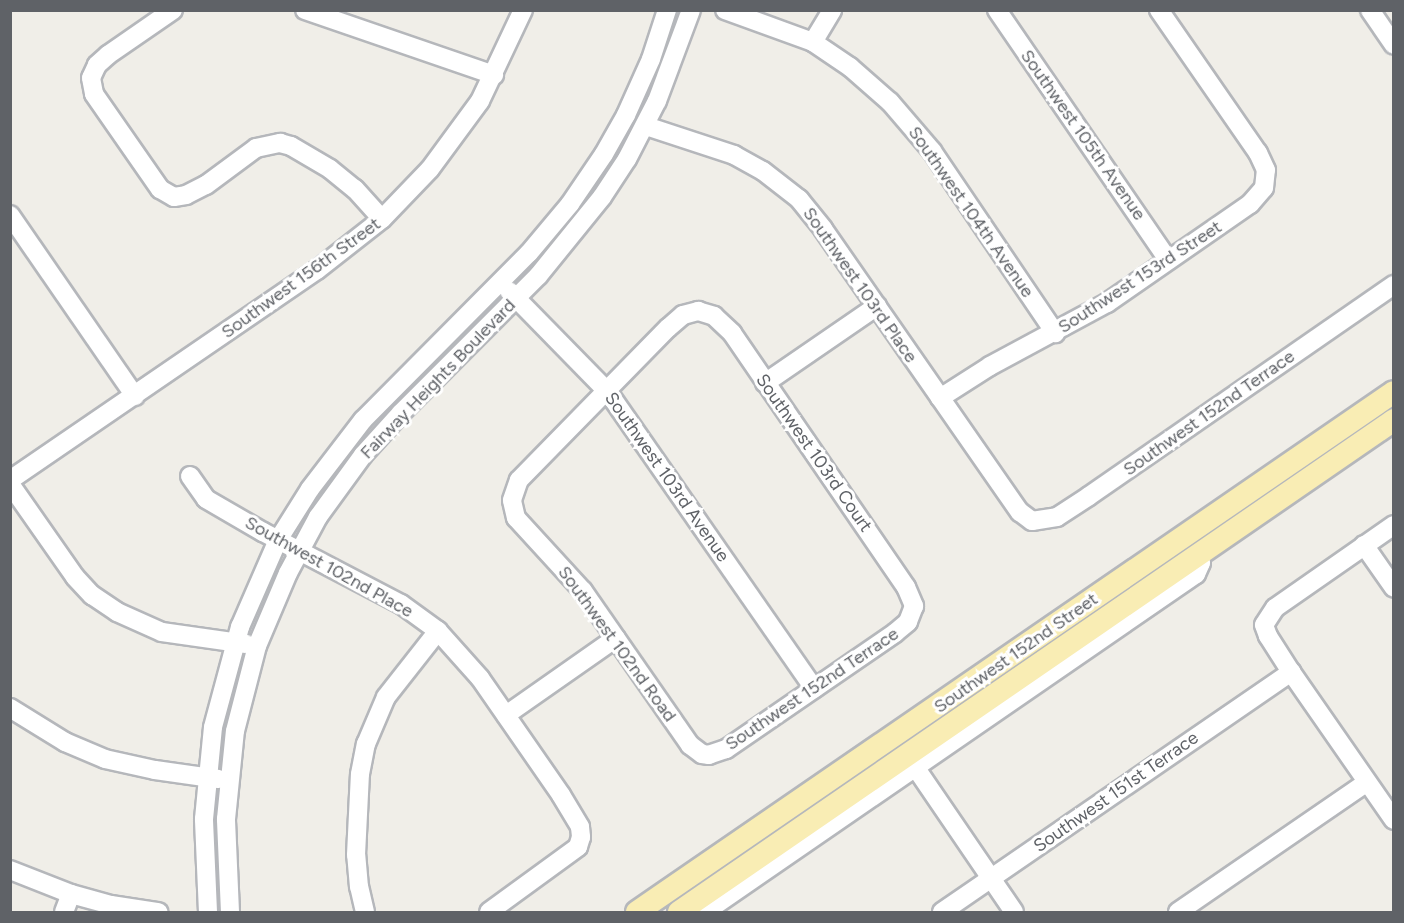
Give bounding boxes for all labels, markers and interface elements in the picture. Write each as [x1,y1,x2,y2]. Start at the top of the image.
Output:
street label: Southwest 105th Avenue [1016,46,1150,224]
street label: Southwest 104th Avenue [904,122,1038,302]
street label: Southwest 103rd Place [798,203,922,367]
street label: Southwest 156th Street [217,213,385,343]
street label: Southwest 153rd Street [1054,216,1226,338]
street label: Fairway Heights Boulevard [356,295,520,463]
street label: Southwest 152nd Terrace [1119,346,1299,480]
street label: Southwest 103rd Court [751,370,877,536]
street label: Southwest 103rd Avenue [600,388,734,566]
street label: Southwest 102nd Place [241,512,417,622]
street label: Southwest 102nd Road [553,562,681,726]
street label: Southwest 152nd Street [930,588,1102,718]
street label: Southwest 152nd Terrace [721,623,903,755]
street label: Southwest 151st Terrace [1030,727,1202,857]

